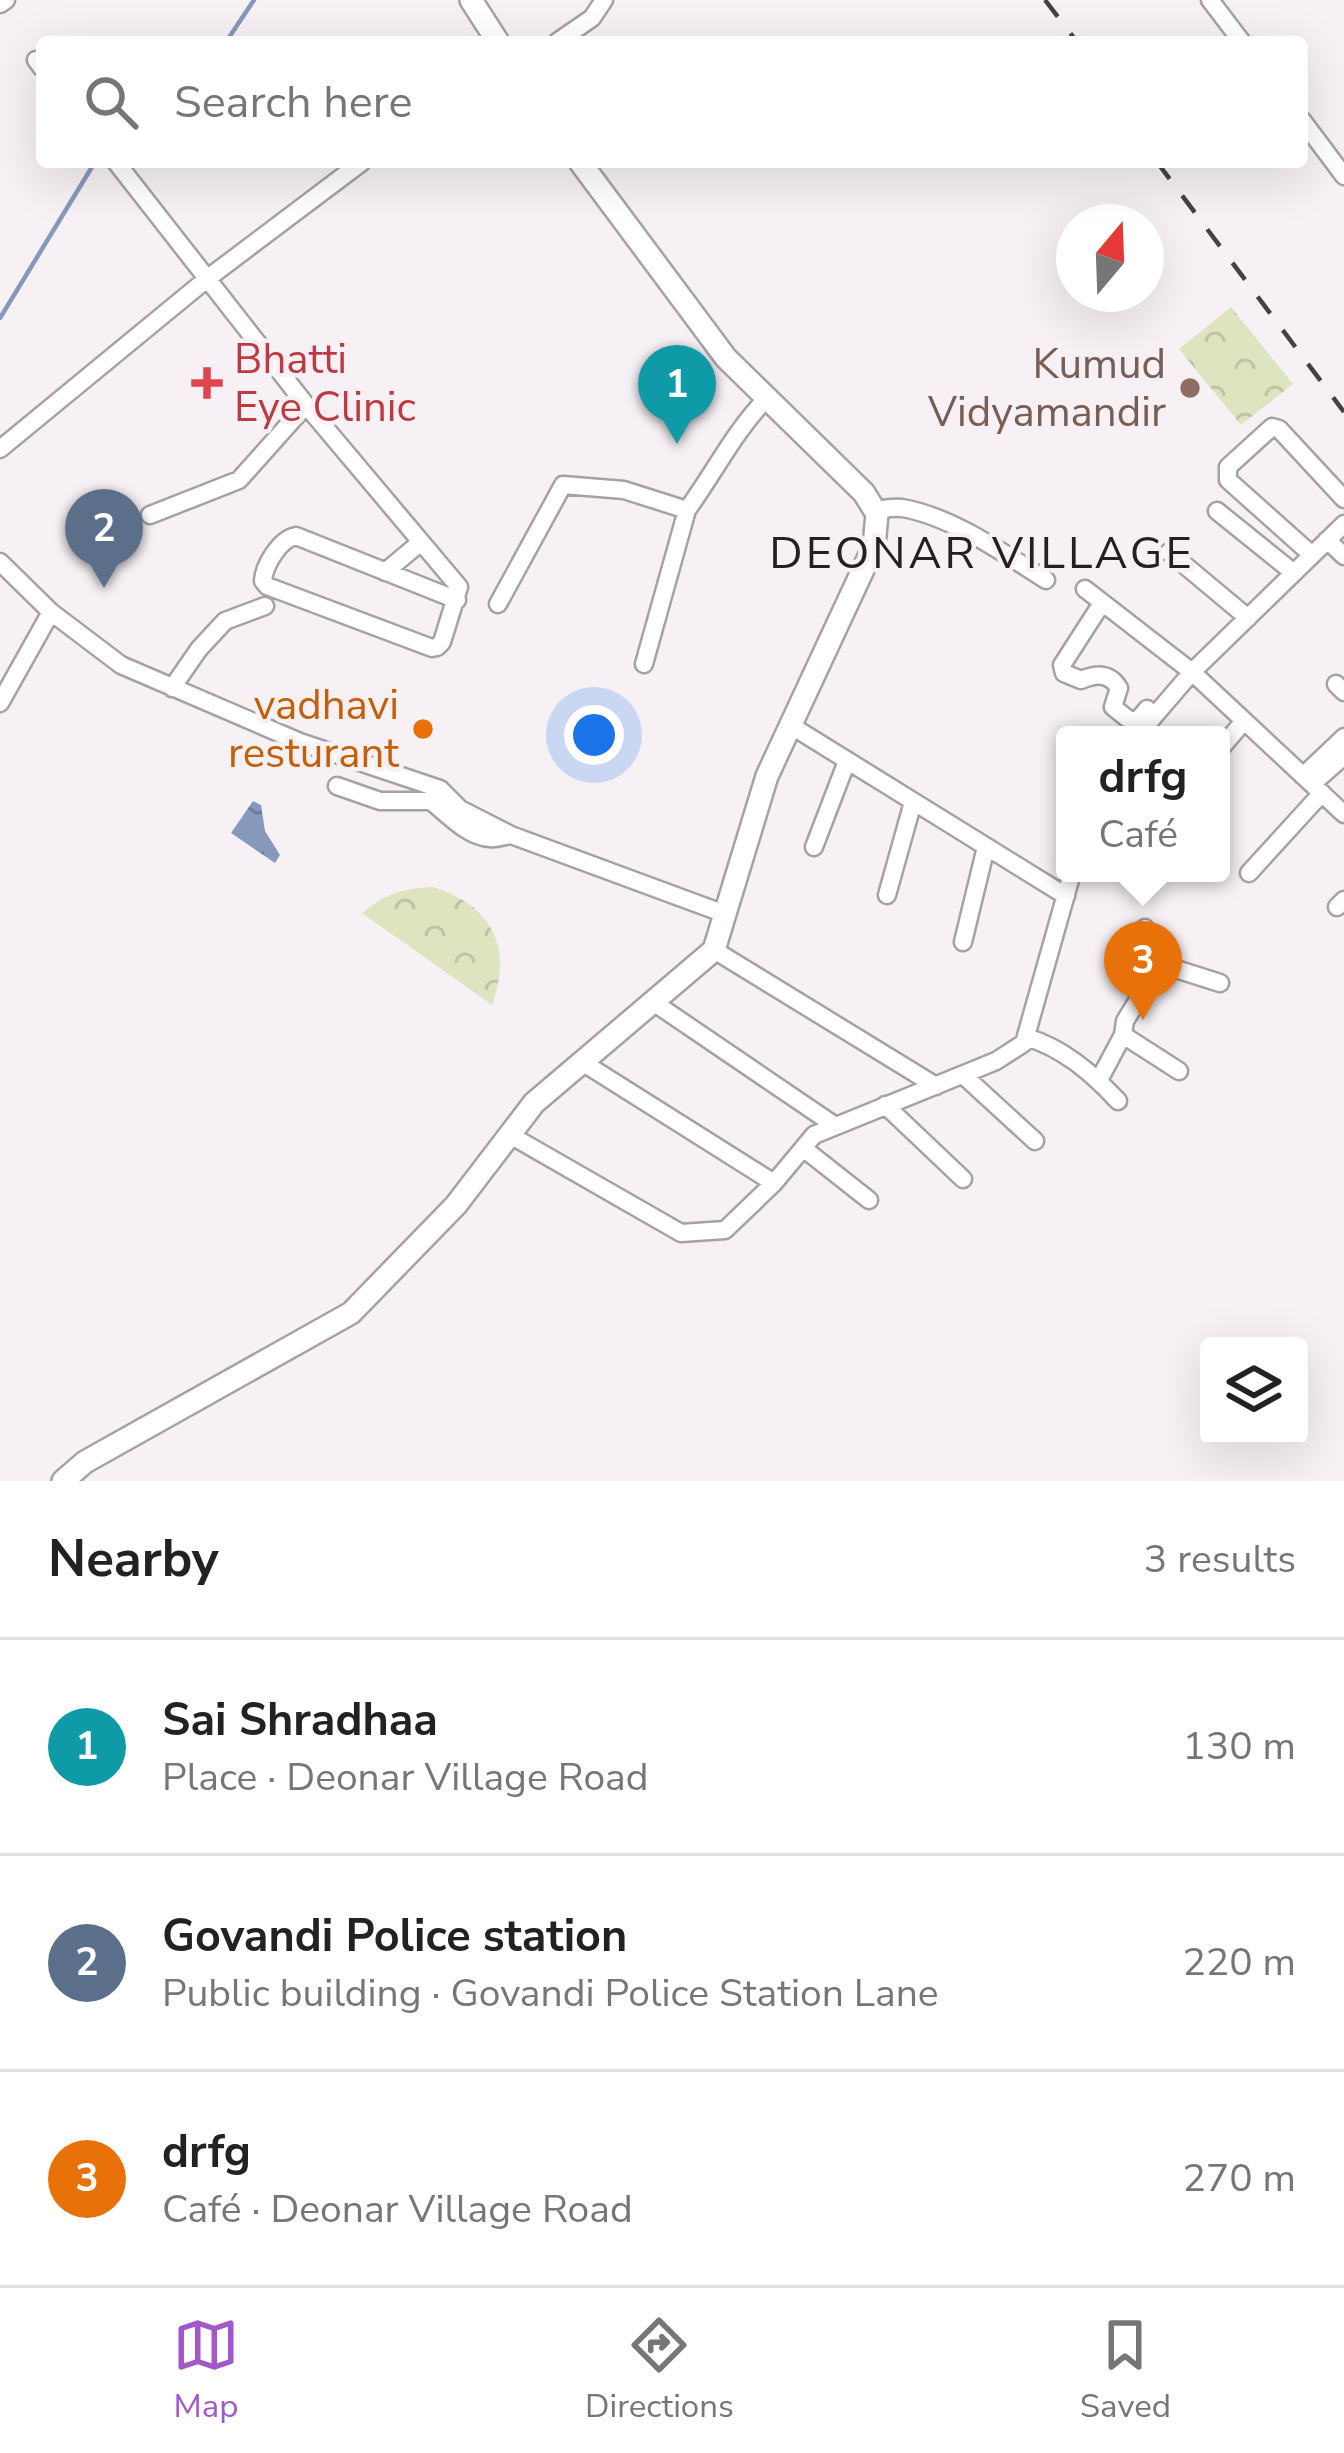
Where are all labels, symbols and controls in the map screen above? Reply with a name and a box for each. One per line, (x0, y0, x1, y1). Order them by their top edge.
search box (36, 36, 1308, 168)
icon: search (78, 69, 144, 135)
text: Search here (174, 72, 413, 133)
north arrow (1056, 204, 1164, 312)
place label: Bhatti Eye Clinic (234, 331, 416, 436)
place label: Kumud Vidyamandir (927, 336, 1166, 441)
pin: 1 (638, 345, 716, 444)
marker: Bhatti Eye Clinic (191, 367, 223, 399)
marker: Kumud Vidyamandir (1177, 375, 1203, 401)
pin: 2 (65, 489, 143, 588)
district label: DEONAR VILLAGE (769, 523, 1195, 584)
place label: vadhavi resturant (228, 677, 399, 782)
your location (564, 705, 624, 765)
marker: vadhavi resturant (410, 716, 436, 742)
popup (1056, 726, 1230, 882)
text: drfg (1099, 747, 1187, 808)
text: Café (1099, 808, 1178, 861)
pin: 3 (1104, 921, 1182, 1020)
map controls (1200, 1337, 1308, 1445)
button: layers (1200, 1337, 1308, 1445)
text: Nearby (48, 1524, 219, 1594)
text: 3 results (1144, 1533, 1296, 1586)
text: Sai Shradhaa (162, 1690, 438, 1751)
text: 1 (75, 1720, 99, 1773)
text: 130 m (1182, 1720, 1296, 1773)
text: Place · Deonar Village Road (162, 1751, 648, 1804)
text: Govandi Police station (162, 1906, 627, 1967)
text: 2 (75, 1936, 99, 1989)
text: 220 m (1182, 1936, 1296, 1989)
text: Public building · Govandi Police Station Lane (162, 1967, 939, 2020)
text: drfg (162, 2122, 251, 2183)
text: 3 (75, 2152, 99, 2205)
text: 270 m (1182, 2152, 1296, 2205)
text: Café · Deonar Village Road (162, 2183, 633, 2236)
tab: Map (173, 2312, 239, 2429)
tab: Directions (585, 2312, 734, 2429)
tab: Saved (1080, 2312, 1171, 2429)

